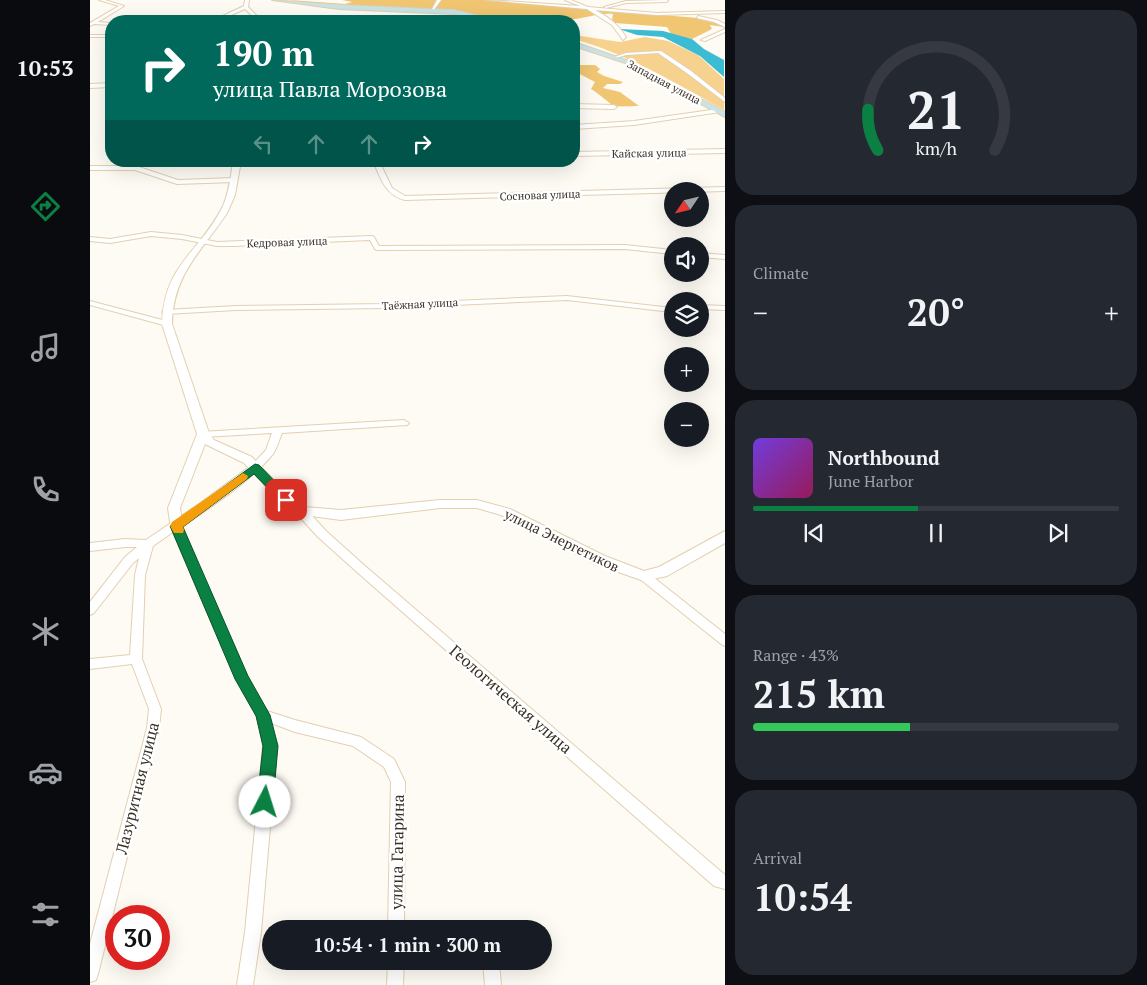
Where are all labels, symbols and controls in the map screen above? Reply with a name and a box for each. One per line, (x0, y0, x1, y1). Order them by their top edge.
text: 190 m (213, 30, 314, 76)
icon: right (130, 35, 195, 100)
text: 10:53 (16, 53, 74, 82)
street label: Западная улица (625, 57, 704, 107)
text: улица Павла Морозова (213, 74, 447, 103)
text: 21 (907, 75, 965, 144)
icon: left (249, 130, 277, 158)
icon: ahead (302, 130, 330, 158)
icon: ahead (355, 130, 383, 158)
icon: right (408, 130, 436, 158)
text: km/h (915, 136, 957, 160)
street label: Кайская улица (611, 145, 687, 161)
north arrow (664, 182, 709, 228)
map controls (664, 182, 709, 447)
street label: Сосновая улица (499, 187, 581, 203)
icon: directions (28, 189, 63, 224)
street label: Кедровая улица (246, 234, 328, 250)
button: sound (664, 237, 709, 282)
text: Climate (753, 262, 809, 284)
text: 20° (907, 287, 965, 337)
button: layers (664, 292, 709, 337)
text: − (753, 294, 768, 331)
text: + (1104, 294, 1119, 331)
street label: Таёжная улица (381, 295, 459, 313)
icon: music (28, 330, 63, 365)
button: + (664, 347, 709, 392)
button: − (664, 402, 709, 447)
text: Northbound (828, 445, 940, 470)
text: June Harbor (828, 470, 914, 492)
icon: phone (28, 472, 63, 507)
pin (265, 479, 307, 521)
icon: arrive (272, 486, 300, 514)
street label: улица Энергетиков (501, 504, 623, 576)
icon: previous (800, 519, 828, 547)
icon: pause (922, 519, 950, 547)
icon: next (1044, 519, 1072, 547)
icon: climate (28, 614, 63, 649)
street label: Геологическая улица (445, 640, 577, 758)
text: Range · 43% (753, 644, 839, 666)
text: 215 km (753, 669, 885, 719)
street label: Лазуритная улица (110, 720, 164, 857)
icon: car (28, 755, 63, 790)
position arrow (238, 775, 290, 827)
street label: улица Гагарина (385, 794, 409, 911)
text: Arrival (753, 847, 802, 869)
text: 10:54 (753, 872, 852, 922)
icon: filters (28, 897, 63, 932)
speed limit sign: 30 (105, 905, 170, 970)
text: 10:54 · 1 min · 300 m (313, 932, 501, 957)

